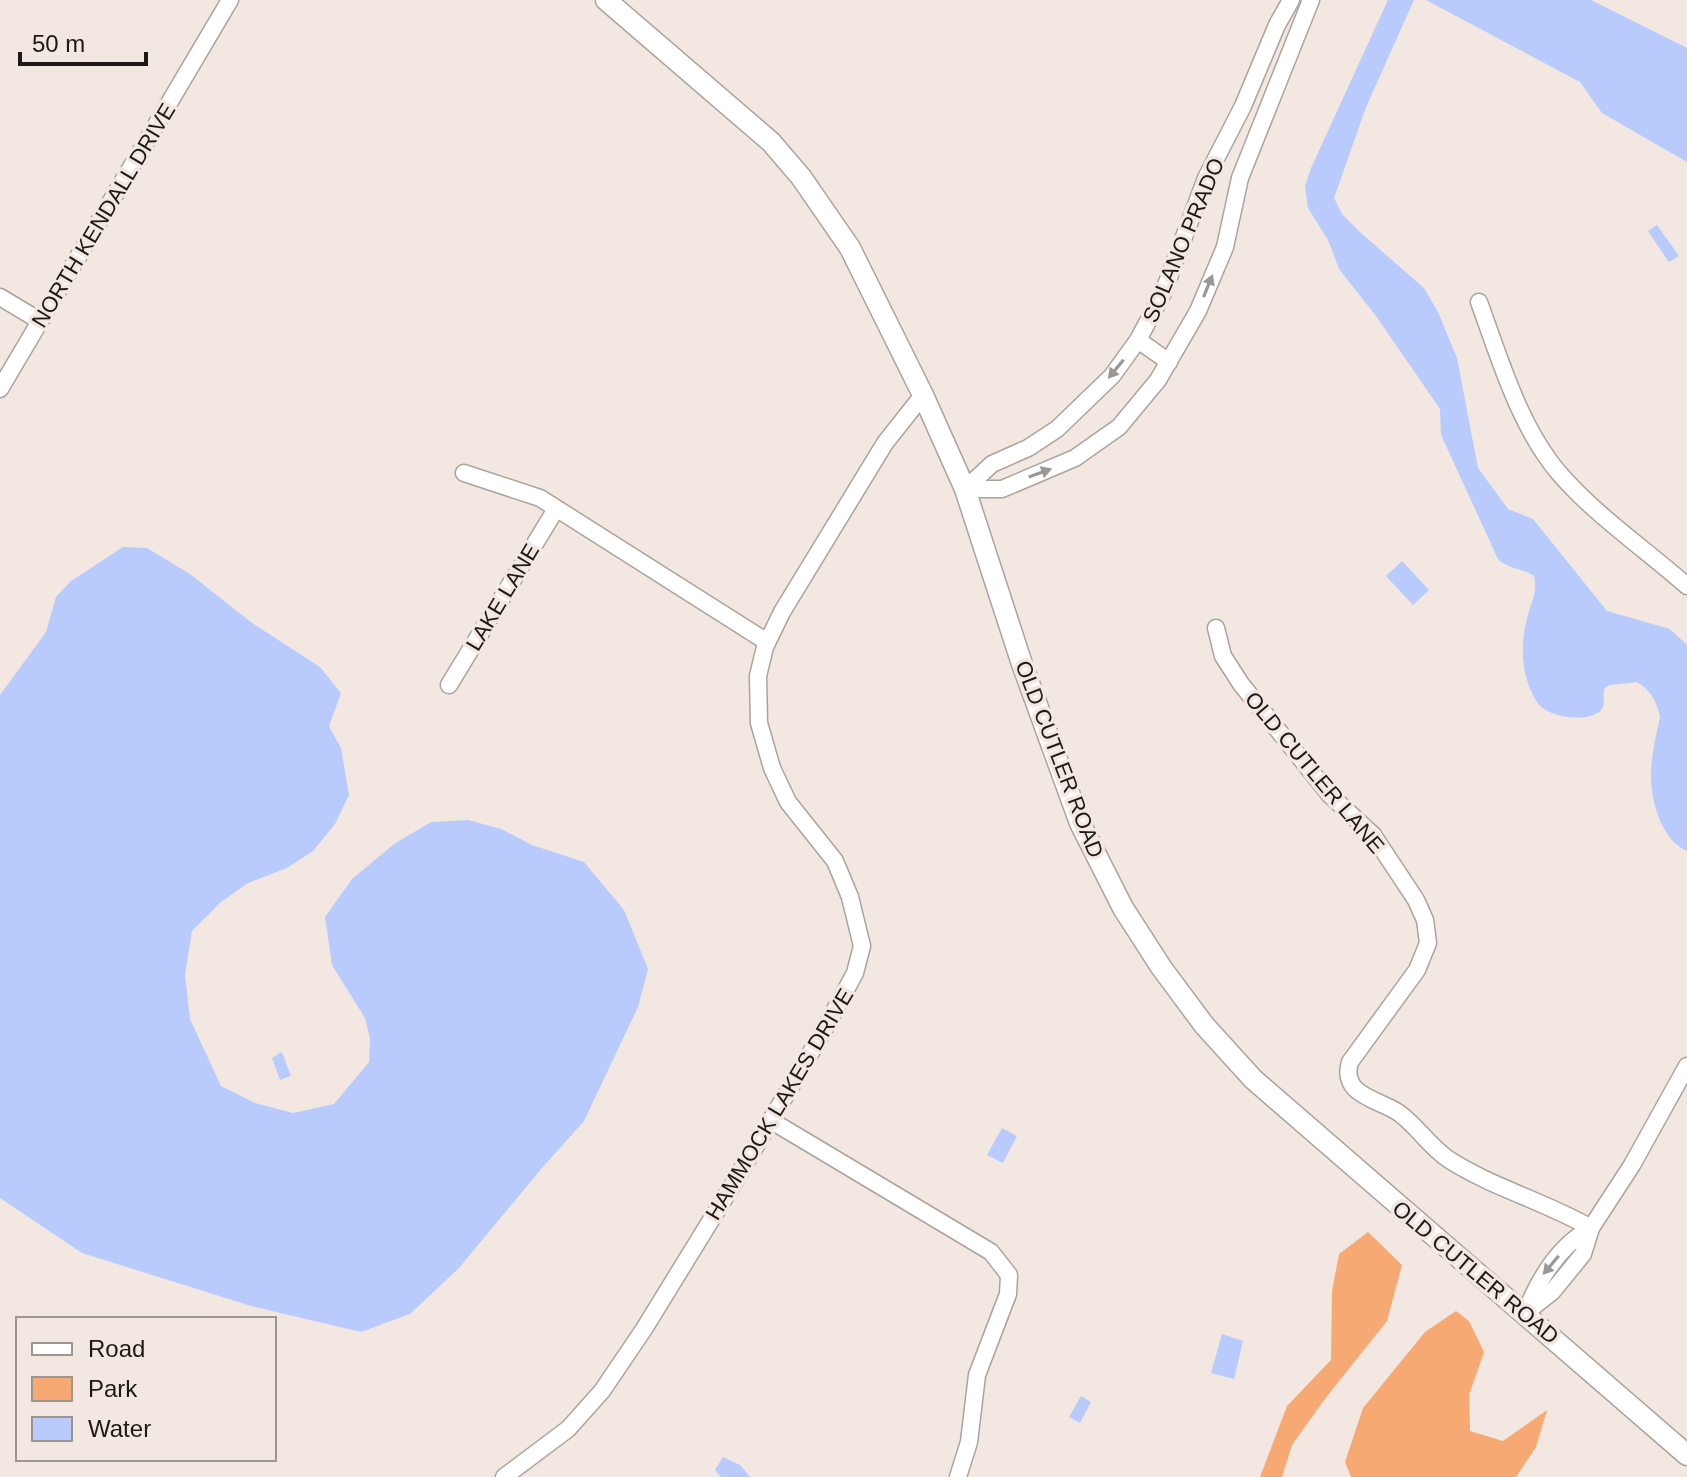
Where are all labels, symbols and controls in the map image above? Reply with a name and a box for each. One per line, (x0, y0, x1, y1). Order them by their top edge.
scale bar (20, 16, 146, 66)
text: 50 m (32, 30, 85, 57)
street label: NORTH KENDALL DRIVE (27, 99, 180, 332)
street label: SOLANO PRADO (1138, 154, 1229, 326)
one-way arrow (1202, 274, 1215, 298)
one-way arrow (1109, 359, 1125, 379)
one-way arrow (1028, 466, 1052, 479)
street label: LAKE LANE (461, 539, 544, 655)
street label: OLD CUTLER ROAD (1010, 657, 1109, 861)
street label: OLD CUTLER LANE (1240, 687, 1389, 858)
street label: HAMMOCK LAKES DRIVE (700, 984, 858, 1224)
street label: OLD CUTLER ROAD (1388, 1196, 1564, 1349)
one-way arrow (1543, 1255, 1560, 1275)
legend (16, 1317, 276, 1461)
text: Road (88, 1335, 145, 1362)
text: Park (88, 1375, 138, 1402)
text: Water (88, 1415, 151, 1442)

